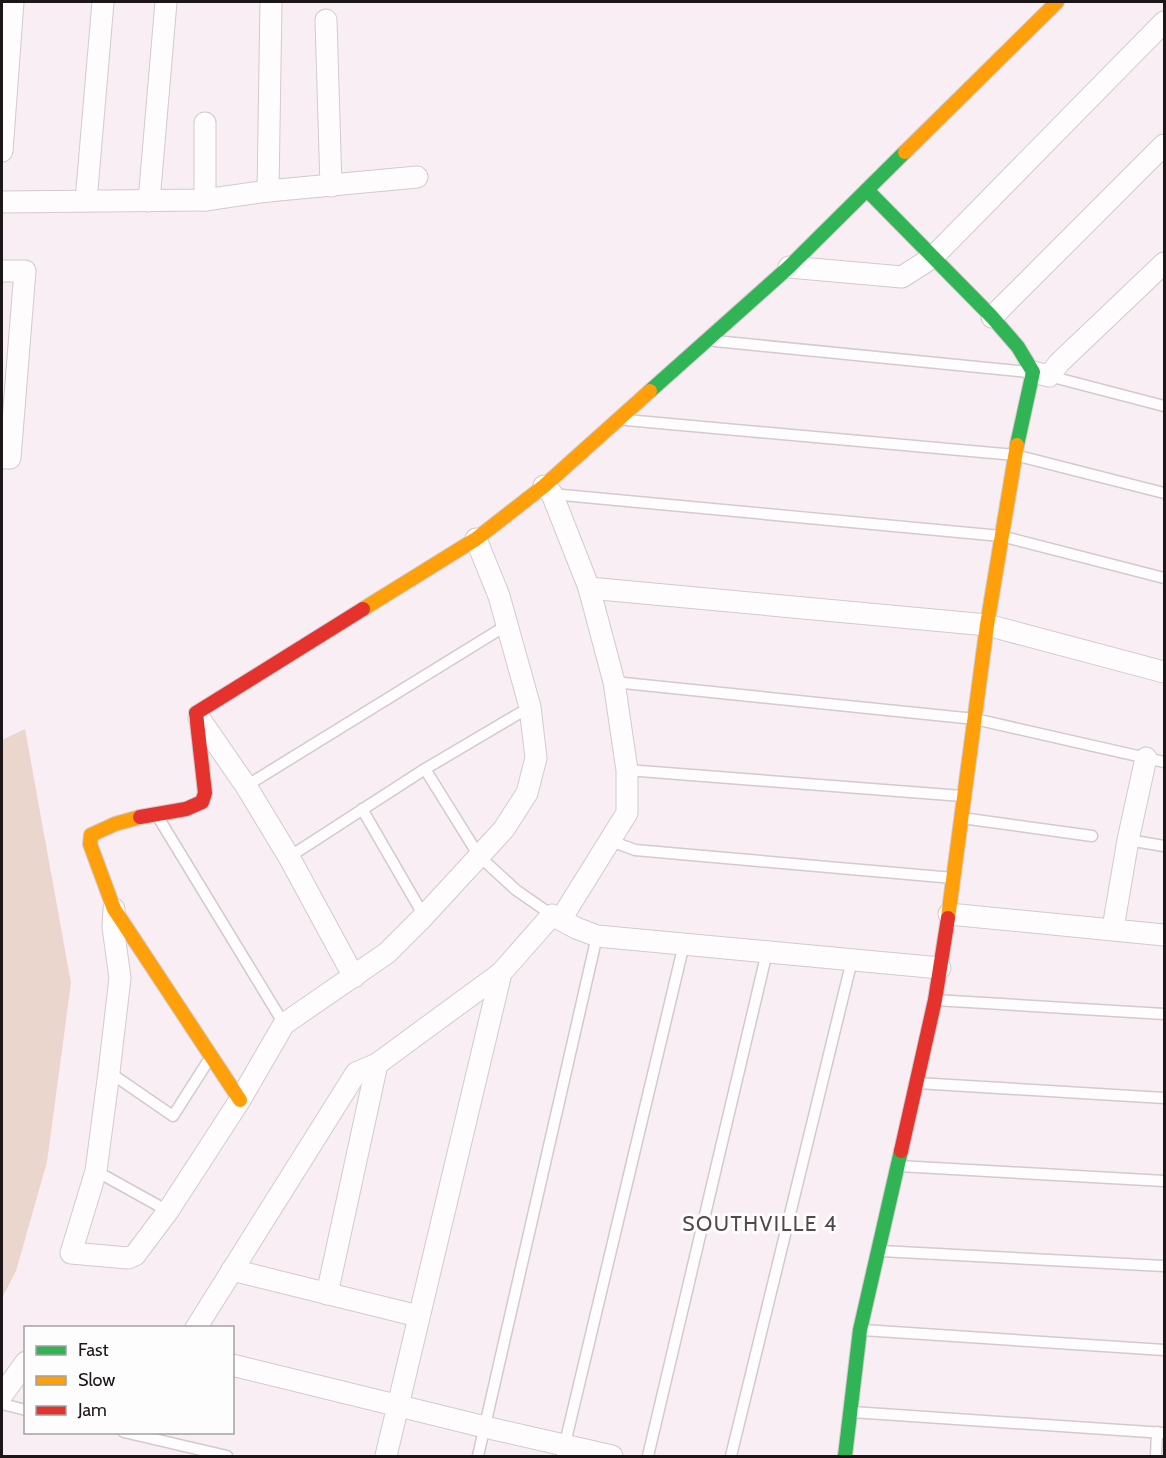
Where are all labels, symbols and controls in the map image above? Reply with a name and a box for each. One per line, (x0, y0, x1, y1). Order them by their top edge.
district label: SOUTHVILLE 4 (682, 1211, 838, 1236)
legend (24, 1326, 234, 1434)
text: Fast (78, 1339, 109, 1361)
text: Slow (78, 1369, 115, 1391)
text: Jam (77, 1399, 107, 1421)

